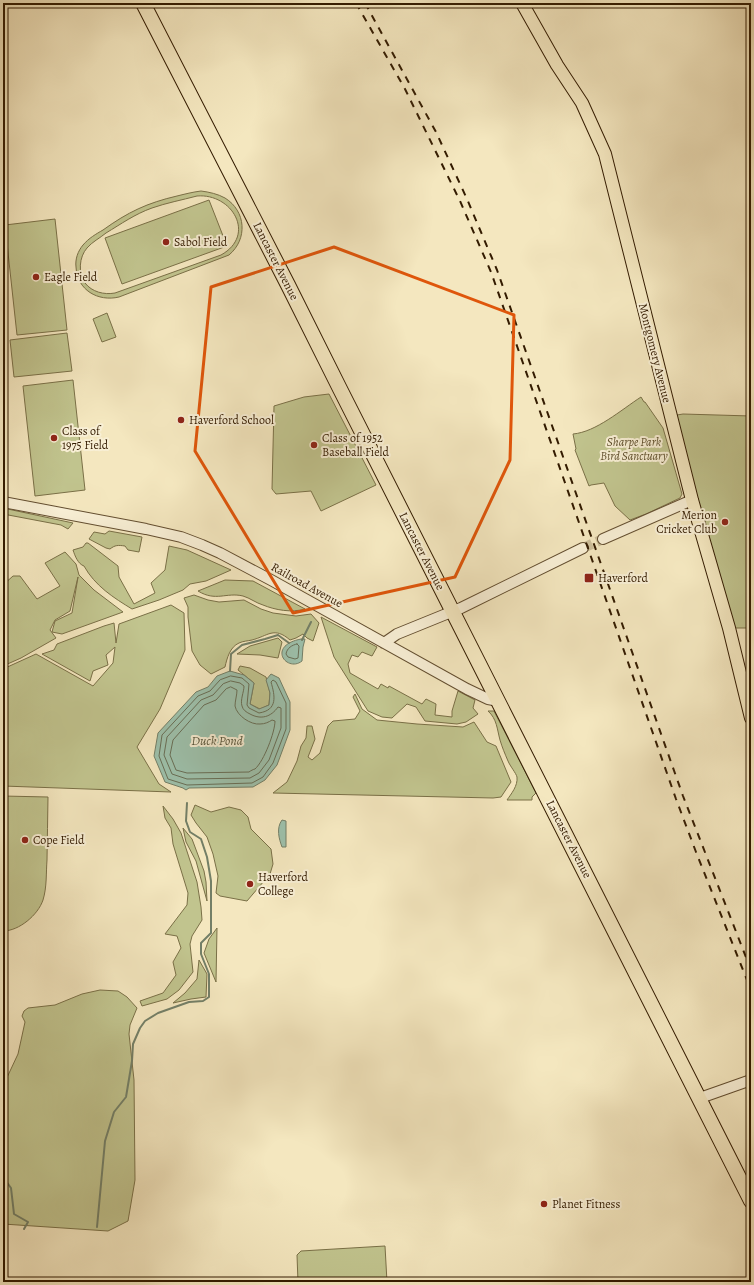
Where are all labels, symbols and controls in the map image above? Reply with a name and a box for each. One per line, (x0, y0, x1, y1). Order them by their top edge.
street label: Lancaster Avenue (249, 219, 303, 303)
place label: Sabol Field (174, 234, 228, 250)
marker: Sabol Field (161, 237, 171, 247)
place label: Eagle Field (44, 269, 98, 285)
marker: Eagle Field (31, 272, 41, 282)
street label: Montgomery Avenue (635, 302, 675, 404)
place label: Haverford School (189, 412, 274, 428)
marker: Haverford School (176, 415, 186, 425)
place label: Class of 1975 Field (62, 423, 109, 453)
place label: Class of 1952 Baseball Field (322, 430, 389, 460)
marker: Class of 1975 Field (49, 433, 59, 443)
park label: Sharpe Park Bird Sanctuary (600, 434, 668, 464)
marker: Class of 1952 Baseball Field (309, 440, 319, 450)
place label: Merion Cricket Club (656, 507, 717, 537)
street label: Lancaster Avenue (395, 509, 449, 593)
marker: Merion Cricket Club (720, 517, 730, 527)
street label: Railroad Avenue (268, 559, 346, 611)
place label: Haverford (598, 570, 648, 586)
marker: Haverford (583, 572, 595, 584)
water label: Duck Pond (191, 732, 243, 749)
street label: Lancaster Avenue (542, 797, 596, 881)
place label: Cope Field (33, 832, 85, 848)
marker: Cope Field (20, 835, 30, 845)
place label: Haverford College (258, 869, 308, 899)
marker: Haverford College (245, 879, 255, 889)
place label: Planet Fitness (552, 1196, 620, 1212)
marker: Planet Fitness (539, 1199, 549, 1209)

